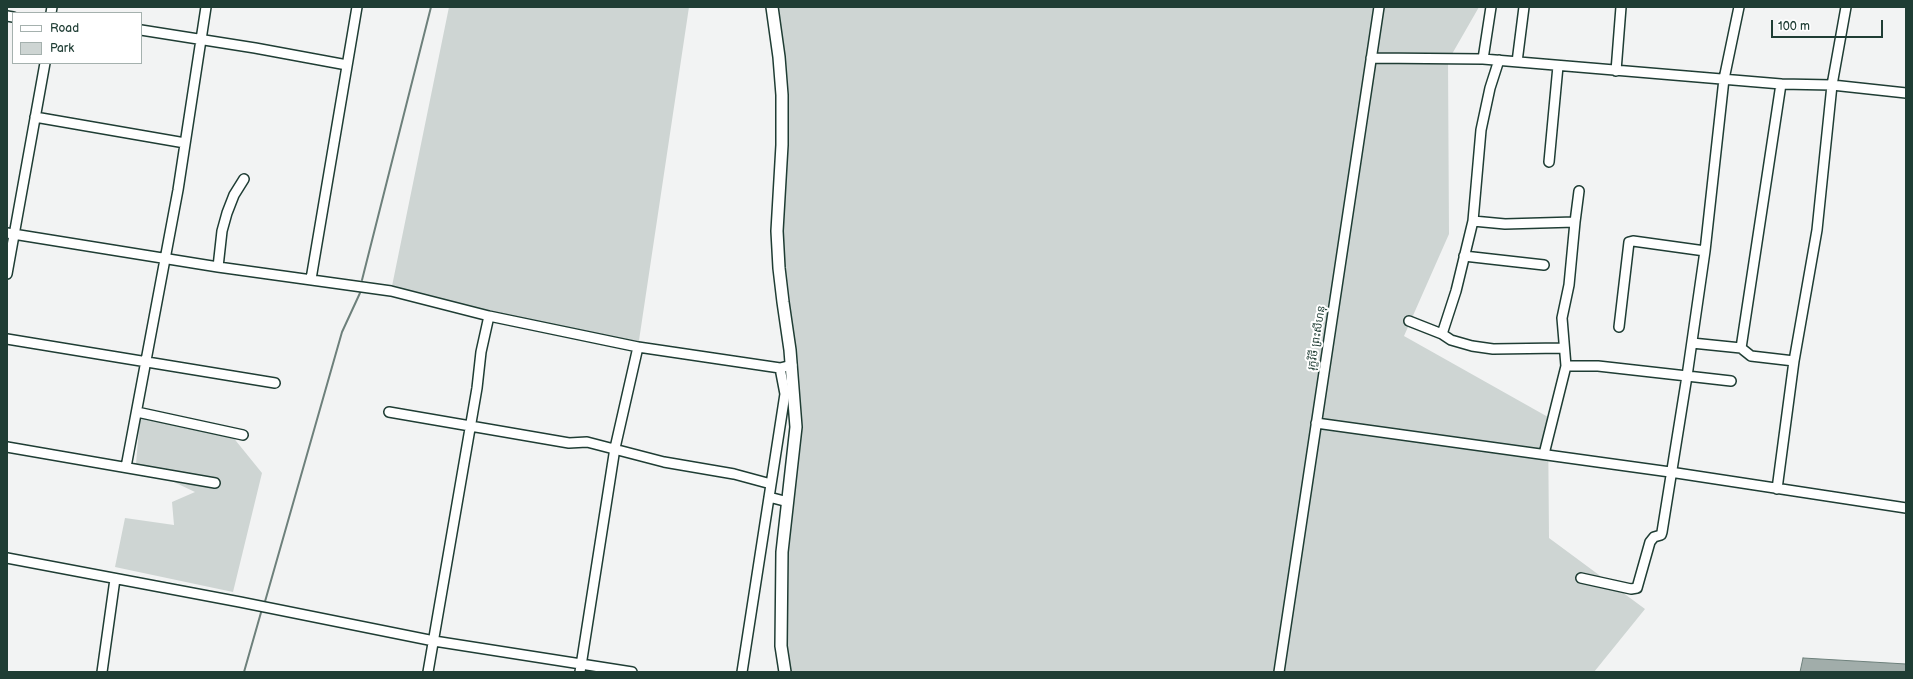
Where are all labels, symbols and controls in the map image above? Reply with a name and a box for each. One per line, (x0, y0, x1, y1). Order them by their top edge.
legend (12, 12, 142, 64)
scale bar (1773, 12, 1885, 38)
text: 100 m (1778, 19, 1810, 34)
text: Road (50, 21, 79, 36)
text: Park (50, 41, 74, 56)
street label: រុក្ខវិថី ព្រះសីហនុ (1305, 305, 1329, 371)

